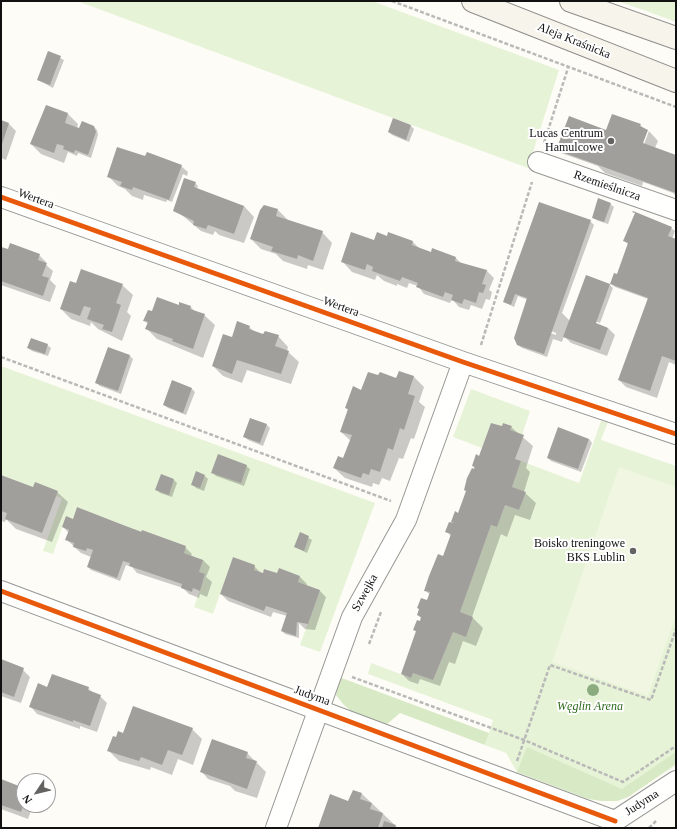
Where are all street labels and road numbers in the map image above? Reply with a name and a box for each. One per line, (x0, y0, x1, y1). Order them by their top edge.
street label: Aleja Kraśnicka (535, 20, 613, 62)
street label: Rzemieślnicza (572, 168, 642, 204)
street label: Wertera (16, 186, 56, 212)
street label: Wertera (321, 294, 361, 320)
street label: Szwejka (349, 572, 381, 614)
street label: Judyma (292, 683, 332, 709)
street label: Judyma (622, 787, 662, 819)

